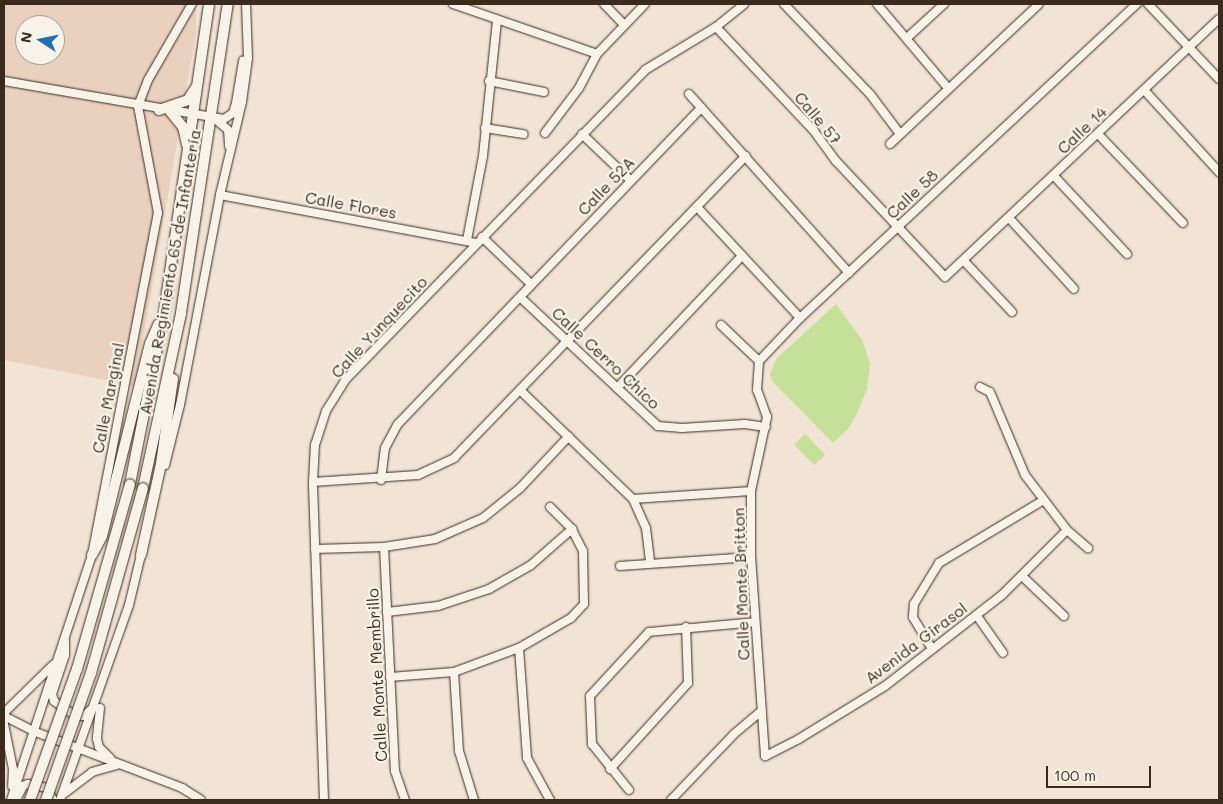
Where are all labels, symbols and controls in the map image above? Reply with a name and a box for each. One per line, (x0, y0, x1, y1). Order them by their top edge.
north arrow (15, 15, 65, 65)
text: N (15, 30, 36, 44)
street label: Calle 57 (791, 88, 845, 148)
street label: Calle 14 (1053, 102, 1111, 158)
street label: Avenida Regimiento 65 de Infantería (135, 128, 205, 416)
street label: Calle 52A (573, 153, 639, 219)
street label: Calle 58 (882, 165, 942, 223)
street label: Calle Flores (304, 188, 398, 222)
street label: Calle Yunquecito (327, 272, 431, 382)
street label: Calle Cerro Chico (548, 303, 664, 413)
street label: Calle Marginal (88, 341, 128, 455)
street label: Calle Monte Britton (729, 507, 753, 661)
street label: Calle Monte Membrillo (363, 588, 391, 762)
street label: Avenida Girasol (861, 598, 971, 688)
scale bar (1048, 756, 1153, 788)
text: 100 m (1054, 765, 1096, 785)

